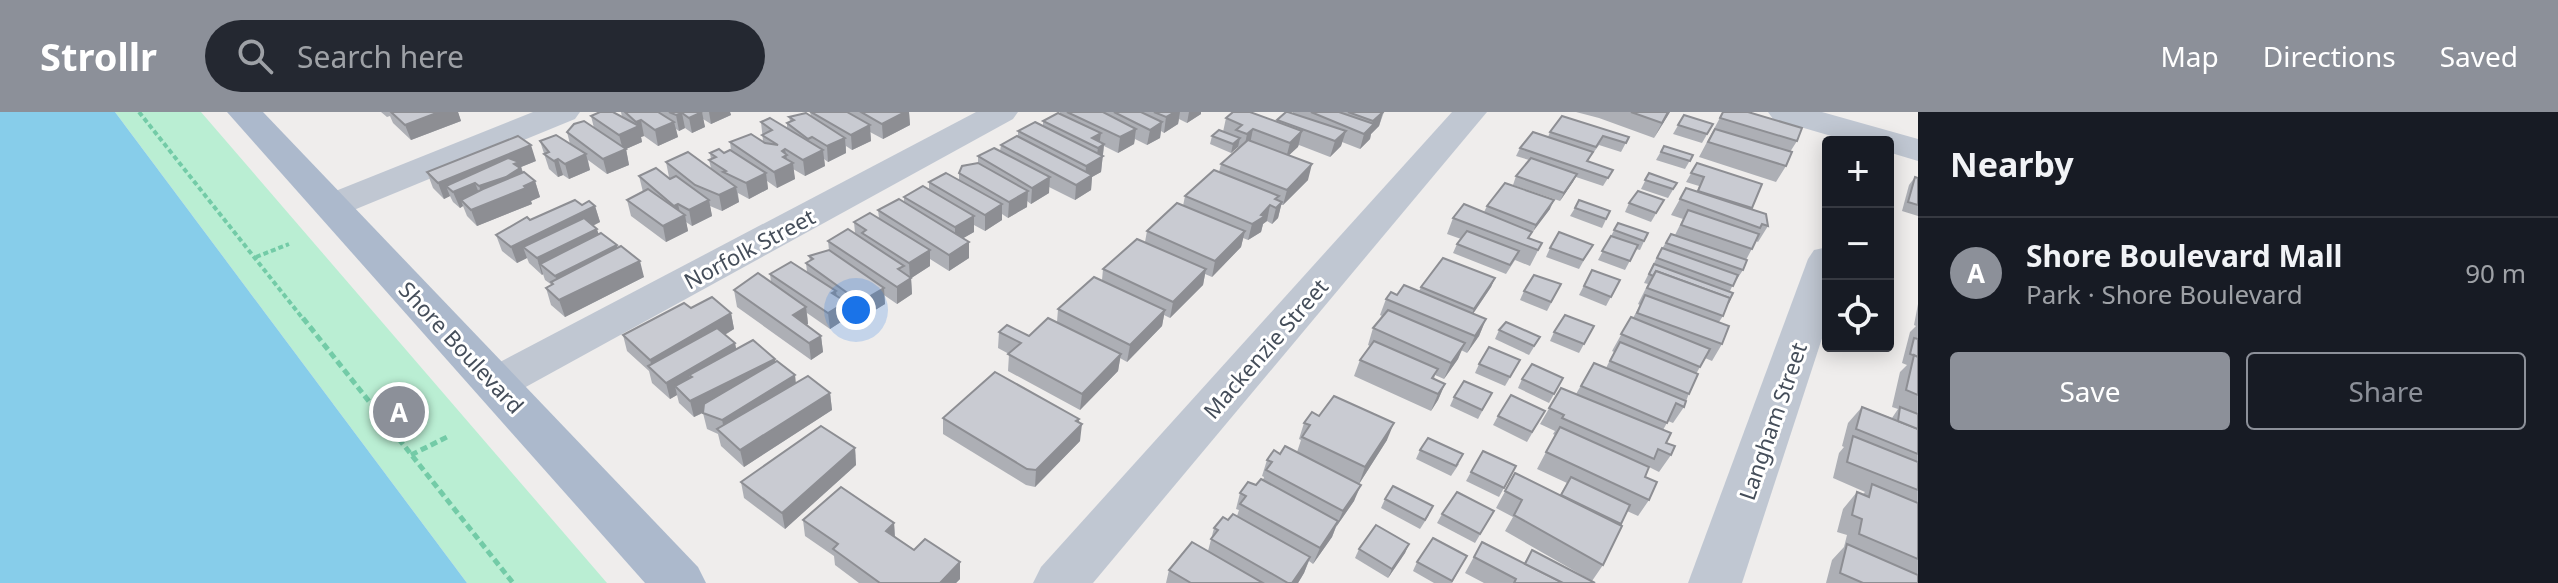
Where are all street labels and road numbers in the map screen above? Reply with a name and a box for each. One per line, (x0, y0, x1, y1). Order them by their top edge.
street label: Norfolk Street (678, 201, 820, 295)
street label: Mackenzie Street (1196, 272, 1334, 424)
street label: Shore Boulevard (393, 274, 531, 420)
street label: Langham Street (1731, 338, 1813, 504)

